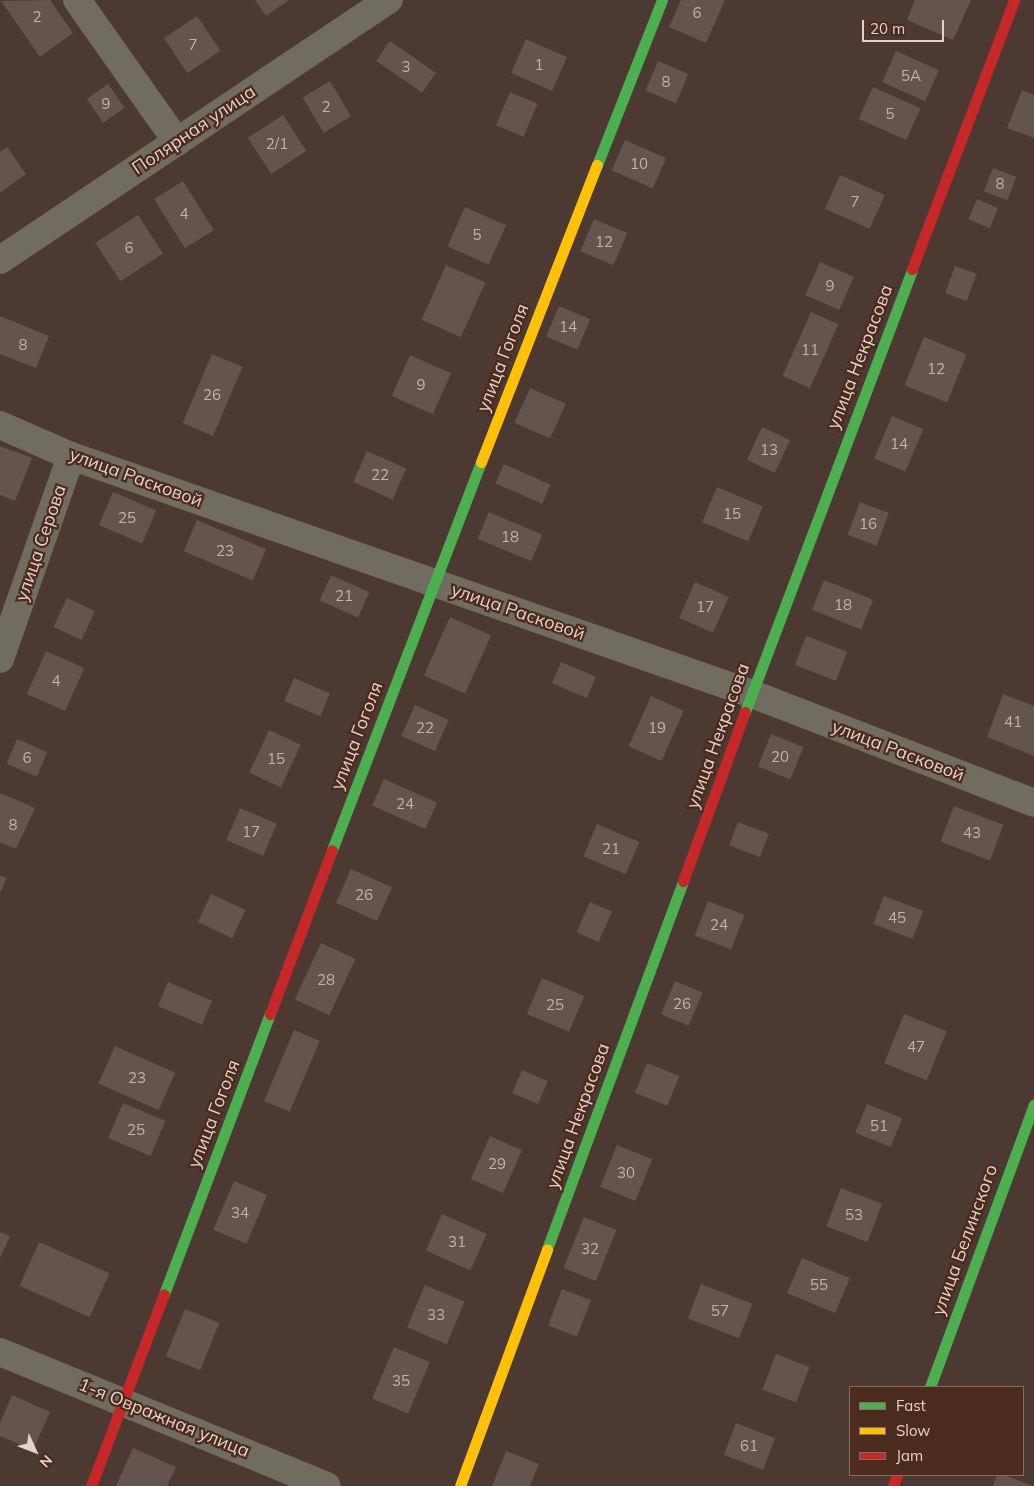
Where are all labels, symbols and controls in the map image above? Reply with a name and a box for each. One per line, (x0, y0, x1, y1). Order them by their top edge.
house number: 6 (693, 4, 701, 22)
house number: 2 (33, 8, 41, 26)
scale bar (864, 10, 946, 42)
text: 20 m (870, 19, 905, 38)
house number: 7 (189, 36, 197, 54)
house number: 1 (535, 56, 543, 74)
house number: 3 (402, 58, 410, 76)
house number: 5А (901, 67, 921, 85)
house number: 8 (662, 73, 670, 91)
street label: Полярная улица (128, 81, 260, 179)
house number: 9 (102, 95, 110, 113)
house number: 2 (322, 98, 330, 116)
house number: 5 (886, 105, 894, 123)
house number: 2/1 (266, 135, 288, 153)
house number: 10 (630, 155, 648, 173)
house number: 8 (996, 175, 1004, 193)
house number: 7 (851, 193, 859, 211)
house number: 4 (180, 205, 188, 223)
house number: 5 (473, 226, 481, 244)
house number: 12 (595, 233, 613, 251)
house number: 6 (125, 239, 133, 257)
house number: 9 (826, 277, 834, 295)
street label: улица Некрасова (822, 282, 898, 432)
street label: улица Гоголя (472, 301, 534, 415)
house number: 14 (559, 318, 577, 336)
house number: 8 (19, 336, 27, 354)
house number: 11 (801, 341, 819, 359)
house number: 12 (927, 360, 945, 378)
house number: 9 (417, 376, 425, 394)
house number: 26 (203, 386, 221, 404)
house number: 14 (890, 435, 908, 453)
house number: 13 (760, 441, 778, 459)
street label: улица Расковой (66, 444, 206, 512)
house number: 22 (371, 466, 389, 484)
street label: улица Серова (11, 482, 71, 604)
house number: 15 (723, 505, 741, 523)
house number: 25 (118, 509, 136, 527)
house number: 16 (859, 515, 877, 533)
house number: 18 (501, 528, 519, 546)
house number: 23 (216, 542, 234, 560)
street label: улица Расковой (448, 579, 588, 645)
house number: 21 (335, 587, 353, 605)
house number: 18 (834, 596, 852, 614)
house number: 17 (696, 598, 714, 616)
street label: улица Некрасова (682, 660, 754, 812)
house number: 4 (52, 672, 60, 690)
street label: улица Гоголя (326, 679, 388, 793)
house number: 41 (1004, 713, 1022, 731)
street label: улица Расковой (829, 716, 967, 786)
house number: 22 (416, 719, 434, 737)
house number: 19 (648, 719, 666, 737)
house number: 20 (771, 748, 789, 766)
house number: 6 (23, 749, 31, 767)
house number: 15 (267, 750, 285, 768)
house number: 24 (396, 795, 414, 813)
house number: 8 (9, 816, 17, 834)
house number: 17 (242, 823, 260, 841)
house number: 43 (963, 824, 981, 842)
house number: 21 (602, 840, 620, 858)
house number: 26 (355, 886, 373, 904)
house number: 45 (888, 909, 906, 927)
house number: 24 (710, 916, 728, 934)
house number: 28 (317, 971, 335, 989)
house number: 26 (673, 995, 691, 1013)
house number: 25 (546, 996, 564, 1014)
house number: 47 (907, 1038, 925, 1056)
street label: улица Некрасова (542, 1040, 614, 1192)
street label: улица Гоголя (183, 1057, 245, 1171)
house number: 23 (128, 1069, 146, 1087)
house number: 51 (870, 1117, 888, 1135)
house number: 25 (127, 1121, 145, 1139)
house number: 29 (488, 1155, 506, 1173)
street label: улица Белинского (928, 1162, 1002, 1318)
house number: 30 (617, 1164, 635, 1182)
house number: 34 (231, 1204, 249, 1222)
house number: 53 (845, 1206, 863, 1224)
house number: 31 (448, 1233, 466, 1251)
house number: 32 (581, 1240, 599, 1258)
house number: 55 (810, 1276, 828, 1294)
house number: 57 (711, 1302, 729, 1320)
house number: 33 (427, 1306, 445, 1324)
house number: 35 (392, 1372, 410, 1390)
street label: 1-я Овражная улица (75, 1374, 253, 1462)
legend (849, 1386, 1024, 1476)
text: Fast (896, 1396, 926, 1415)
text: Slow (896, 1421, 930, 1440)
north arrow (10, 1426, 60, 1476)
house number: 61 (740, 1437, 758, 1455)
text: Jam (896, 1446, 923, 1465)
text: N (36, 1451, 56, 1471)

